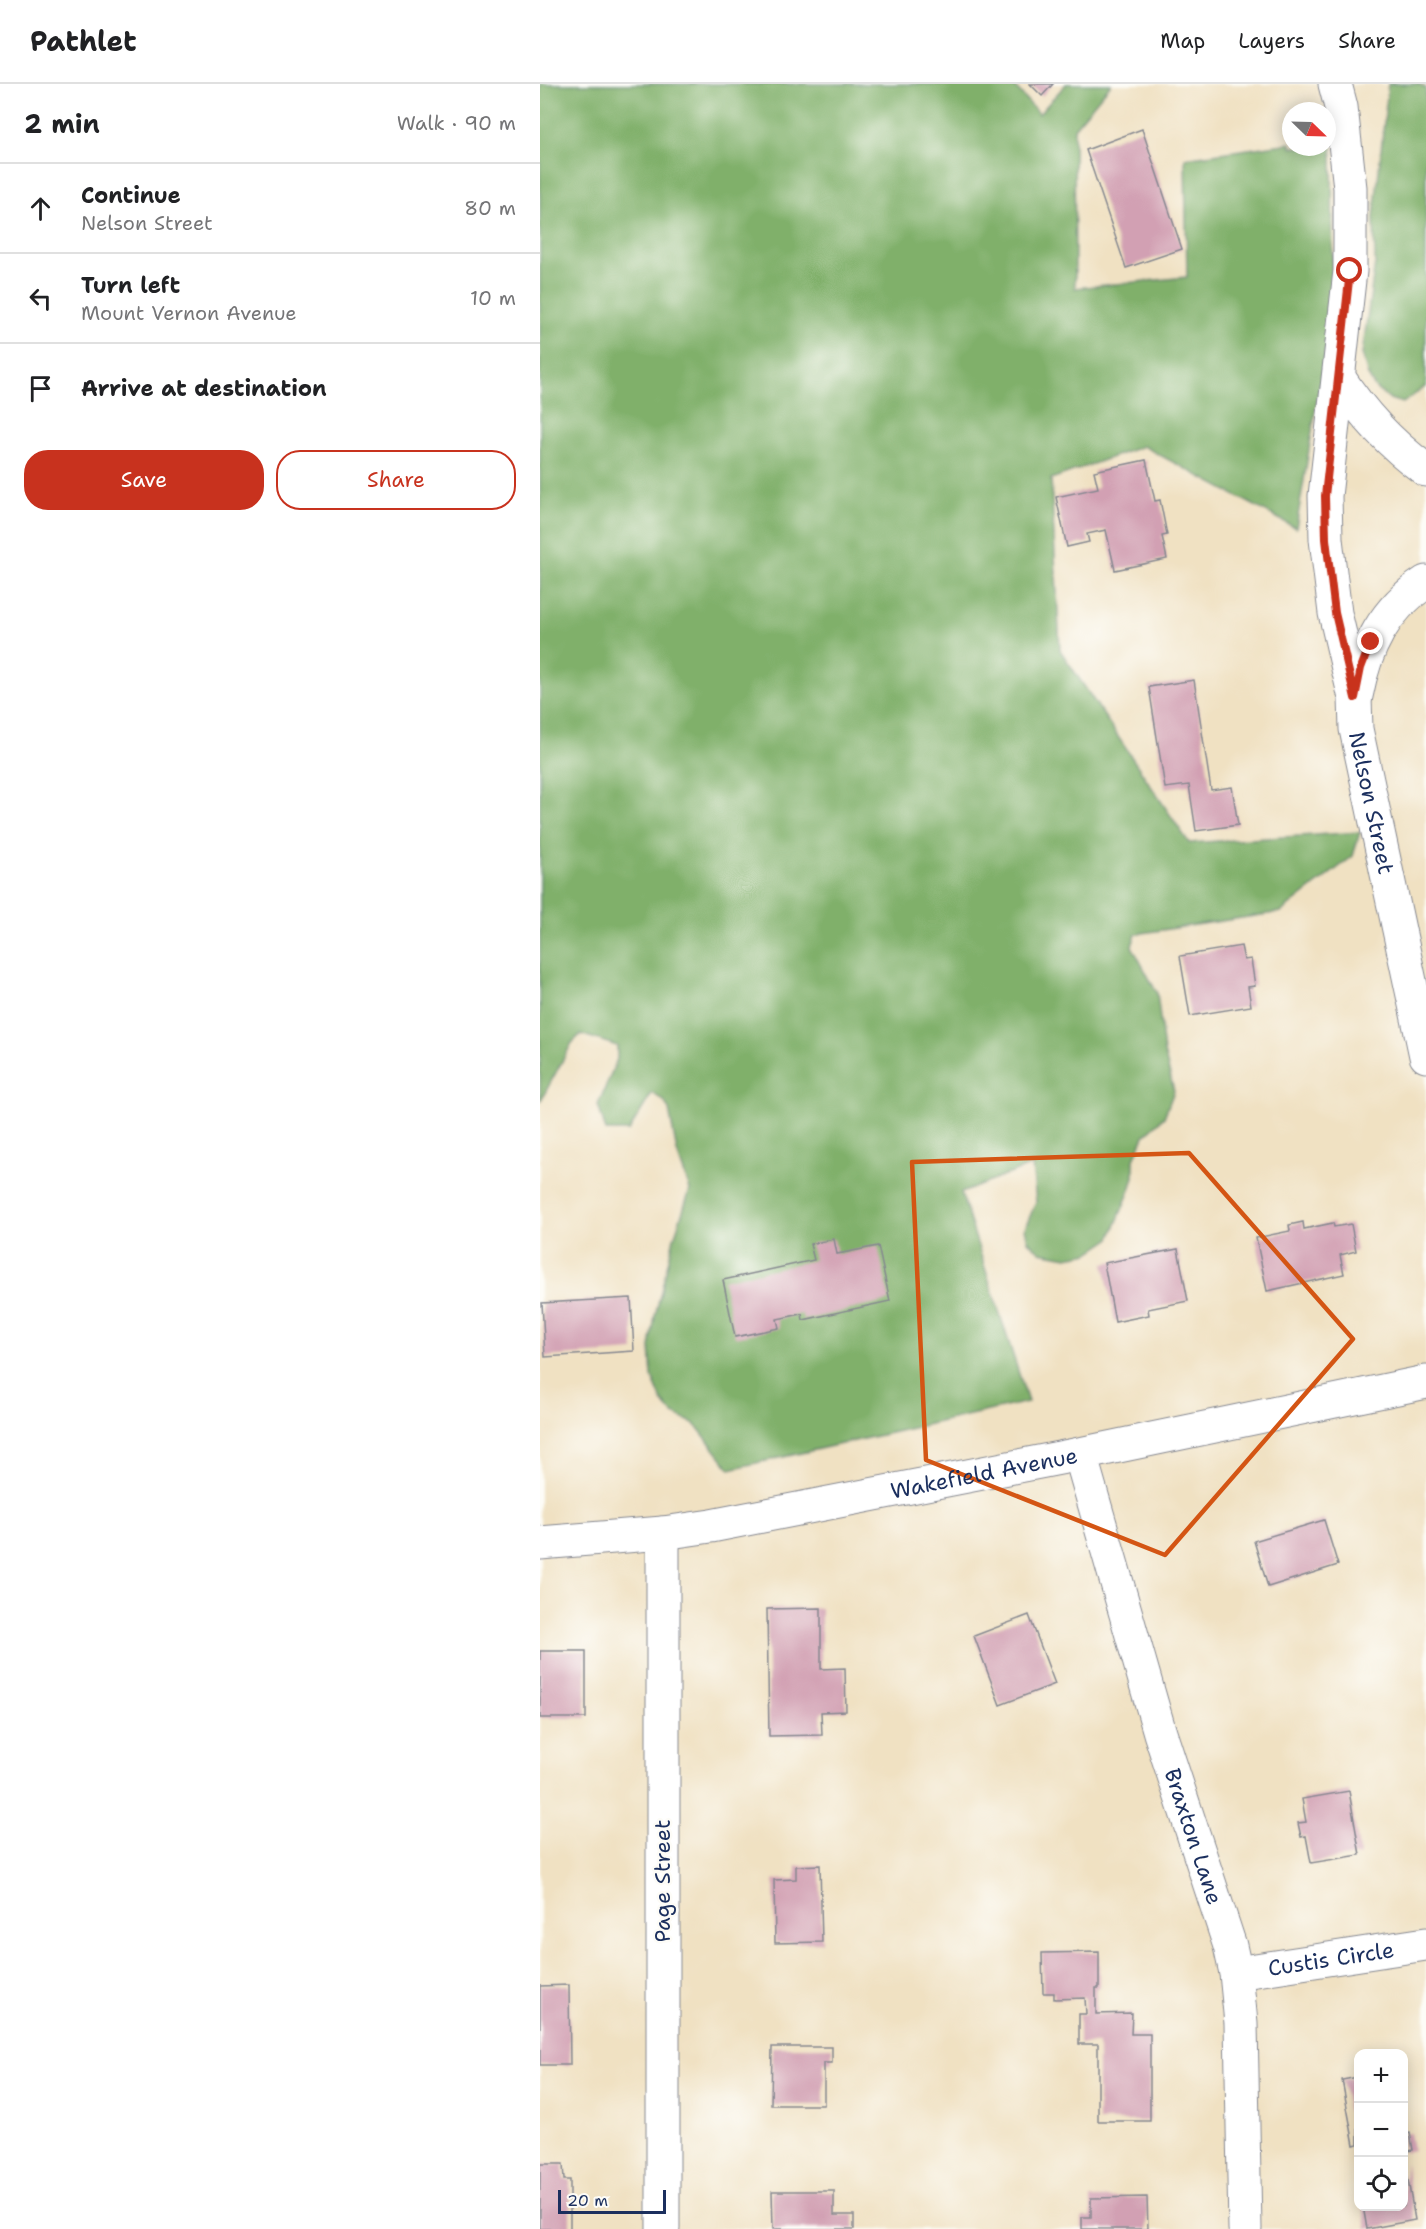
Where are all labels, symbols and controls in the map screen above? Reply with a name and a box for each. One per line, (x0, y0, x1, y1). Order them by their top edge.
text: Pathlet (30, 22, 137, 60)
text: Map (1160, 27, 1205, 55)
text: Layers (1238, 27, 1305, 55)
text: Share (1338, 27, 1396, 55)
north arrow (1282, 102, 1336, 156)
text: 2 min (24, 106, 100, 141)
text: Walk · 90 m (397, 110, 516, 136)
text: Continue (81, 181, 181, 210)
icon: ahead (24, 192, 57, 225)
text: 80 m (464, 195, 516, 221)
text: Nelson Street (81, 210, 213, 236)
route start (1336, 257, 1362, 283)
text: Turn left (81, 271, 180, 300)
icon: left (24, 282, 57, 315)
text: 10 m (470, 285, 516, 311)
text: Mount Vernon Avenue (81, 300, 297, 326)
icon: arrive (24, 372, 57, 405)
text: Arrive at destination (81, 374, 327, 403)
button: Save (24, 450, 264, 510)
button: Share (276, 450, 516, 510)
route end (1357, 628, 1383, 654)
street label: Nelson Street (1342, 729, 1401, 877)
street label: Wakefield Avenue (888, 1440, 1080, 1505)
street label: Braxton Lane (1158, 1764, 1230, 1908)
street label: Page Street (648, 1819, 677, 1943)
street label: Custis Circle (1266, 1935, 1396, 1982)
map controls (1354, 2049, 1408, 2211)
button: + (1354, 2049, 1408, 2103)
button: − (1354, 2103, 1408, 2157)
button: locate (1354, 2157, 1408, 2211)
scale bar (558, 2187, 666, 2214)
text: 20 m (567, 2190, 608, 2211)

